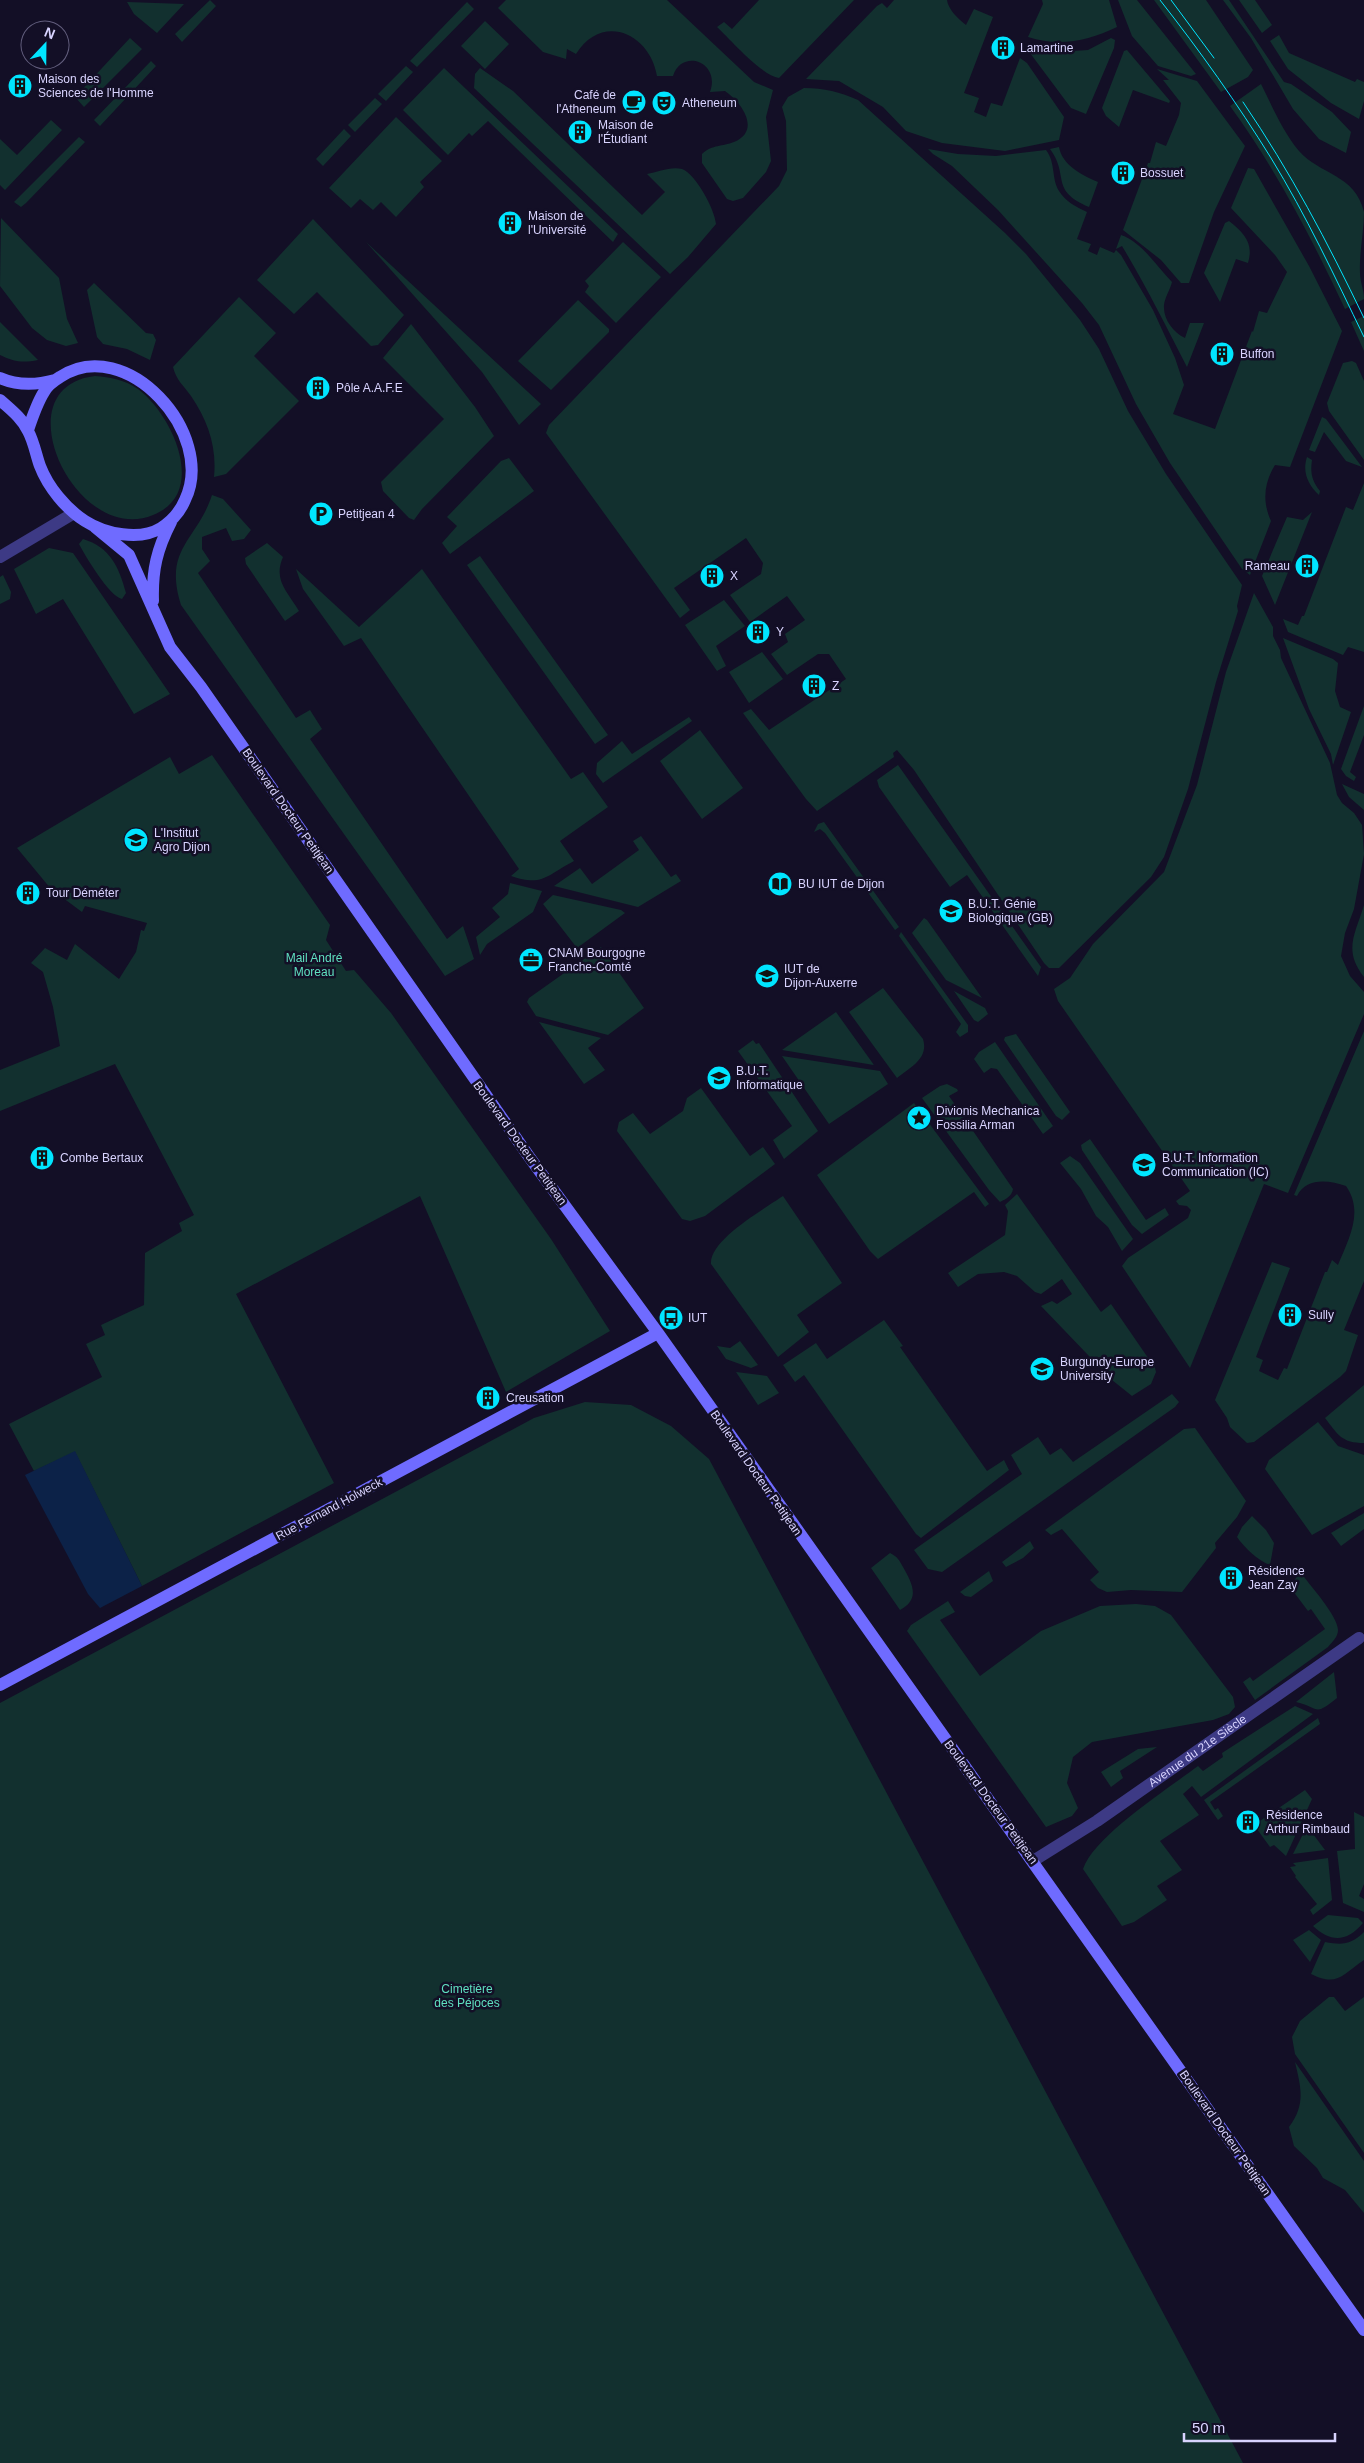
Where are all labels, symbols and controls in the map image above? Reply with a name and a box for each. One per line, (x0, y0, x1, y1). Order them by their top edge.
north arrow (20, 20, 70, 70)
text: N (42, 24, 58, 42)
building icon: Lamartine (990, 35, 1016, 61)
place label: Lamartine (1020, 41, 1074, 55)
place label: Maison des Sciences de l'Homme (38, 72, 154, 100)
building icon: Maison des Sciences de l'Homme (7, 73, 33, 99)
place label: Café de l'Atheneum (556, 88, 616, 116)
cafe icon: Café de l'Atheneum (621, 89, 647, 115)
theatre icon: Atheneum (651, 90, 677, 116)
place label: Atheneum (682, 96, 737, 110)
place label: Maison de l'Étudiant (598, 118, 654, 146)
building icon: Maison de l'Étudiant (567, 119, 593, 145)
building icon: Bossuet (1110, 160, 1136, 186)
place label: Bossuet (1140, 166, 1184, 180)
place label: Maison de l'Université (528, 209, 587, 237)
building icon: Maison de l'Université (497, 210, 523, 236)
building icon: Buffon (1209, 341, 1235, 367)
place label: Buffon (1240, 347, 1274, 361)
building icon: Pôle A.A.F.E (305, 375, 331, 401)
place label: Pôle A.A.F.E (336, 381, 403, 395)
parking icon: Petitjean 4 (308, 501, 334, 527)
place label: Petitjean 4 (338, 507, 395, 521)
building icon: Rameau (1294, 553, 1320, 579)
place label: Rameau (1245, 559, 1290, 573)
building icon: X (699, 563, 725, 589)
place label: X (730, 569, 738, 583)
building icon: Y (745, 619, 771, 645)
place label: Y (776, 625, 784, 639)
building icon: Z (801, 673, 827, 699)
place label: Z (832, 679, 839, 693)
street label: Boulevard Docteur Petitjean (239, 746, 337, 876)
place label: L'Institut Agro Dijon (154, 826, 210, 854)
school or university icon: L'Institut Agro Dijon (123, 827, 149, 853)
library icon: BU IUT de Dijon (767, 871, 793, 897)
place label: BU IUT de Dijon (798, 877, 884, 891)
building icon: Tour Déméter (15, 880, 41, 906)
place label: Tour Déméter (46, 886, 119, 900)
place label: B.U.T. Génie Biologique (GB) (968, 897, 1053, 925)
school or university icon: B.U.T. Génie Biologique (GB) (938, 898, 964, 924)
place label: CNAM Bourgogne Franche-Comté (548, 946, 646, 974)
office icon: CNAM Bourgogne Franche-Comté (518, 947, 544, 973)
park label: Mail André Moreau (286, 951, 343, 979)
place label: IUT de Dijon-Auxerre (784, 962, 858, 990)
school or university icon: IUT de Dijon-Auxerre (754, 963, 780, 989)
place label: B.U.T. Informatique (736, 1064, 803, 1092)
school or university icon: B.U.T. Informatique (706, 1065, 732, 1091)
street label: Boulevard Docteur Petitjean (470, 1078, 570, 1208)
place label: Divionis Mechanica Fossilia Arman (936, 1104, 1040, 1132)
place icon: Divionis Mechanica Fossilia Arman (906, 1105, 932, 1131)
building icon: Combe Bertaux (29, 1145, 55, 1171)
place label: Combe Bertaux (60, 1151, 143, 1165)
place label: B.U.T. Information Communication (IC) (1162, 1151, 1269, 1179)
school or university icon: B.U.T. Information Communication (IC) (1131, 1152, 1157, 1178)
building icon: Sully (1277, 1302, 1303, 1328)
bus stop icon: IUT (658, 1305, 684, 1331)
place label: Sully (1308, 1308, 1334, 1322)
place label: IUT (688, 1311, 708, 1325)
place label: Burgundy-Europe University (1060, 1355, 1154, 1383)
school or university icon: Burgundy-Europe University (1029, 1356, 1055, 1382)
building icon: Creusation (475, 1385, 501, 1411)
place label: Creusation (506, 1391, 564, 1405)
street label: Boulevard Docteur Petitjean (707, 1408, 805, 1538)
street label: Rue Fernand Holweck (273, 1474, 386, 1543)
place label: Résidence Jean Zay (1248, 1564, 1305, 1592)
building icon: Résidence Jean Zay (1218, 1565, 1244, 1591)
street label: Avenue du 21e Siècle (1146, 1711, 1250, 1790)
street label: Boulevard Docteur Petitjean (941, 1737, 1041, 1867)
place label: Résidence Arthur Rimbaud (1266, 1808, 1350, 1836)
building icon: Résidence Arthur Rimbaud (1235, 1809, 1261, 1835)
park label: Cimetière des Péjoces (434, 1982, 500, 2010)
street label: Boulevard Docteur Petitjean (1176, 2068, 1274, 2198)
scale bar (1184, 2410, 1335, 2442)
text: 50 m (1192, 2419, 1225, 2436)

